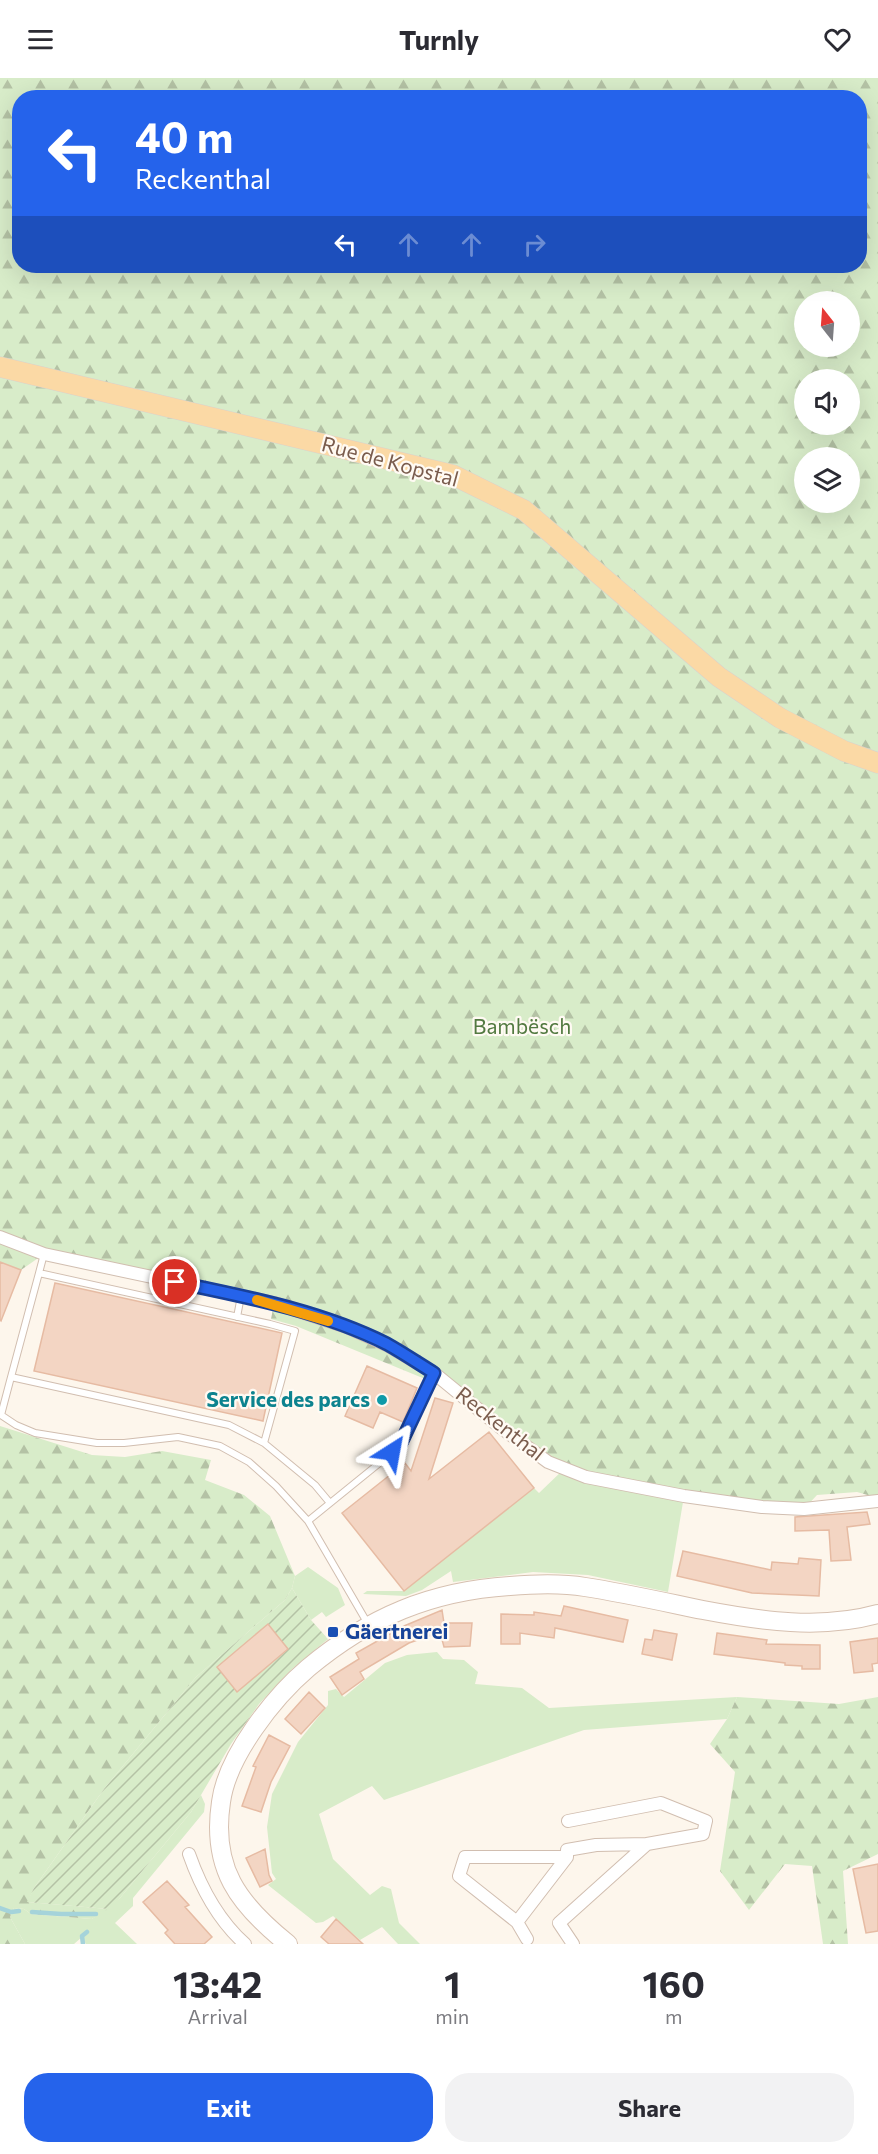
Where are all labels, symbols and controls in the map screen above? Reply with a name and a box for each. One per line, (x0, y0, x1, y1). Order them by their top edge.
icon: menu (24, 23, 57, 56)
text: Turnly (399, 23, 479, 56)
icon: heart (821, 23, 854, 56)
text: 40 m (135, 110, 233, 162)
icon: left (36, 114, 114, 192)
text: Reckenthal (135, 162, 271, 195)
icon: left (329, 228, 362, 261)
icon: ahead (392, 228, 425, 261)
icon: ahead (455, 228, 488, 261)
icon: right (518, 228, 551, 261)
north arrow (794, 291, 860, 357)
map controls (794, 291, 860, 513)
button: sound (794, 369, 860, 435)
street label: Rue de Kopstal (319, 430, 462, 491)
button: layers (794, 447, 860, 513)
park label: Bambësch (473, 1013, 571, 1038)
pin (149, 1256, 200, 1307)
icon: arrive (158, 1265, 191, 1298)
street label: Reckenthal (452, 1380, 550, 1465)
place label: Service des parcs (206, 1386, 370, 1411)
marker: Service des parcs (375, 1393, 389, 1407)
position arrow (360, 1420, 424, 1484)
place label: Gäertnerei (345, 1618, 448, 1643)
marker: Gäertnerei (326, 1625, 340, 1639)
text: 13:42 (173, 1961, 262, 2005)
text: 1 (444, 1961, 460, 2005)
text: 160 (642, 1961, 705, 2005)
text: Arrival (187, 2004, 248, 2028)
text: min (435, 2004, 469, 2028)
text: m (665, 2004, 682, 2028)
button: Exit (24, 2073, 433, 2142)
button: Share (445, 2073, 854, 2142)

